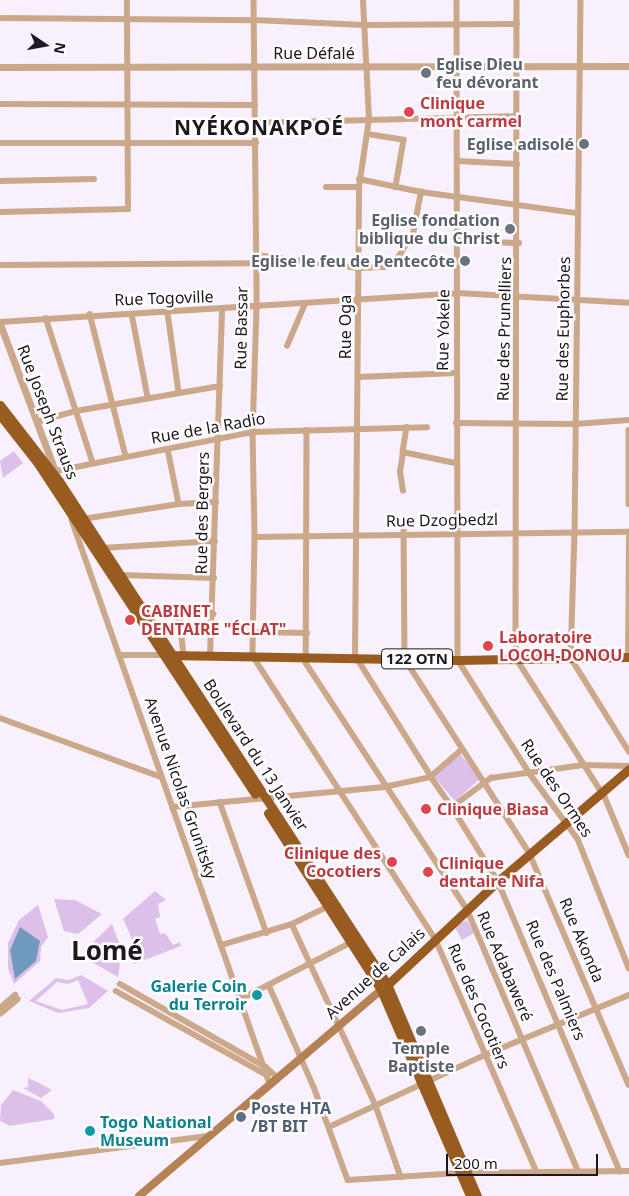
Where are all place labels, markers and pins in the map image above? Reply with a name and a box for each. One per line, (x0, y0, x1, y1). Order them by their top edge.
place label: Eglise Dieu feu dévorant (436, 54, 539, 92)
marker: Eglise Dieu feu dévorant (420, 67, 432, 79)
place label: Clinique mont carmel (420, 93, 522, 131)
marker: Clinique mont carmel (402, 105, 416, 119)
place label: Eglise adisolé (467, 134, 574, 154)
marker: Eglise adisolé (578, 138, 590, 150)
place label: Eglise fondation biblique du Christ (359, 210, 500, 248)
marker: Eglise fondation biblique du Christ (504, 223, 516, 235)
place label: Eglise le feu de Pentecôte (251, 251, 455, 271)
marker: Eglise le feu de Pentecôte (459, 255, 471, 267)
place label: CABINET DENTAIRE "ÉCLAT" (141, 601, 286, 639)
marker: CABINET DENTAIRE "ÉCLAT" (123, 613, 137, 627)
place label: Laboratoire LOCOH-DONOU (499, 627, 622, 665)
marker: Laboratoire LOCOH-DONOU (481, 639, 495, 653)
place label: Clinique Biasa (437, 799, 549, 819)
marker: Clinique Biasa (419, 802, 433, 816)
place label: Clinique des Cocotiers (284, 843, 381, 881)
place label: Clinique dentaire Nifa (439, 853, 544, 891)
marker: Clinique des Cocotiers (385, 855, 399, 869)
marker: Clinique dentaire Nifa (421, 865, 435, 879)
place label: Galerie Coin du Terroir (150, 976, 247, 1014)
marker: Galerie Coin du Terroir (251, 989, 263, 1001)
marker: Temple Baptiste (415, 1025, 427, 1037)
place label: Temple Baptiste (388, 1038, 454, 1076)
place label: Poste HTA /BT BIT (251, 1098, 331, 1136)
marker: Poste HTA /BT BIT (235, 1111, 247, 1123)
place label: Togo National Museum (100, 1112, 211, 1150)
marker: Togo National Museum (84, 1125, 96, 1137)

